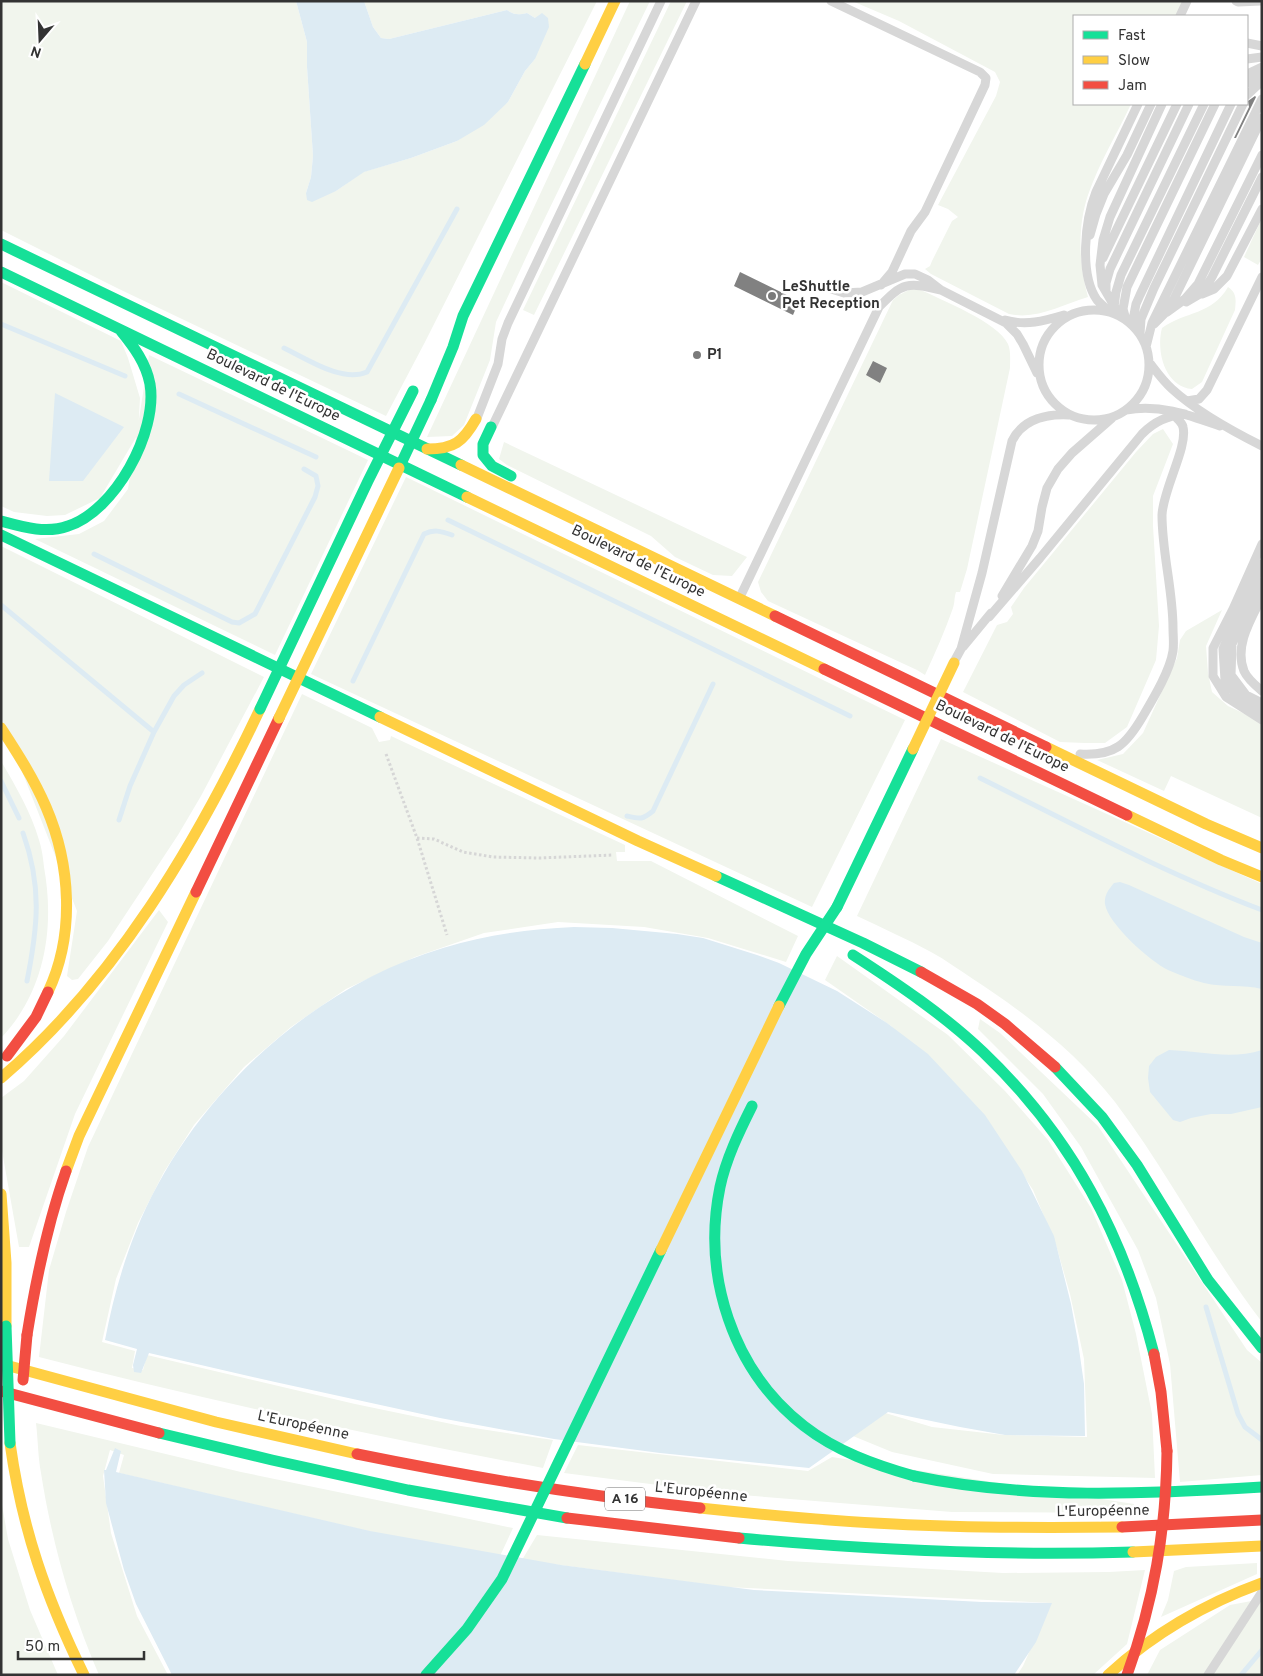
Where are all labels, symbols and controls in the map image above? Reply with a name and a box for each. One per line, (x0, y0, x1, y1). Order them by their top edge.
north arrow (15, 15, 65, 65)
legend (1073, 15, 1248, 105)
text: Fast (1118, 27, 1146, 46)
text: N (29, 41, 44, 61)
text: Slow (1118, 52, 1150, 71)
text: Jam (1118, 77, 1147, 96)
place label: LeShuttle Pet Reception (782, 278, 880, 314)
marker: LeShuttle Pet Reception (766, 290, 778, 302)
street label: Boulevard de l'Europe (203, 345, 343, 427)
place label: P1 (707, 346, 723, 365)
marker: P1 (691, 349, 703, 361)
street label: Boulevard de l'Europe (568, 521, 708, 603)
street label: Boulevard de l'Europe (932, 696, 1072, 778)
street label: L'Européenne (255, 1407, 351, 1445)
street label: L'Européenne (654, 1479, 748, 1507)
road number: A 16 (605, 1488, 645, 1510)
street label: L'Européenne (1056, 1502, 1150, 1522)
scale bar (18, 1628, 144, 1660)
text: 50 m (25, 1638, 60, 1657)

